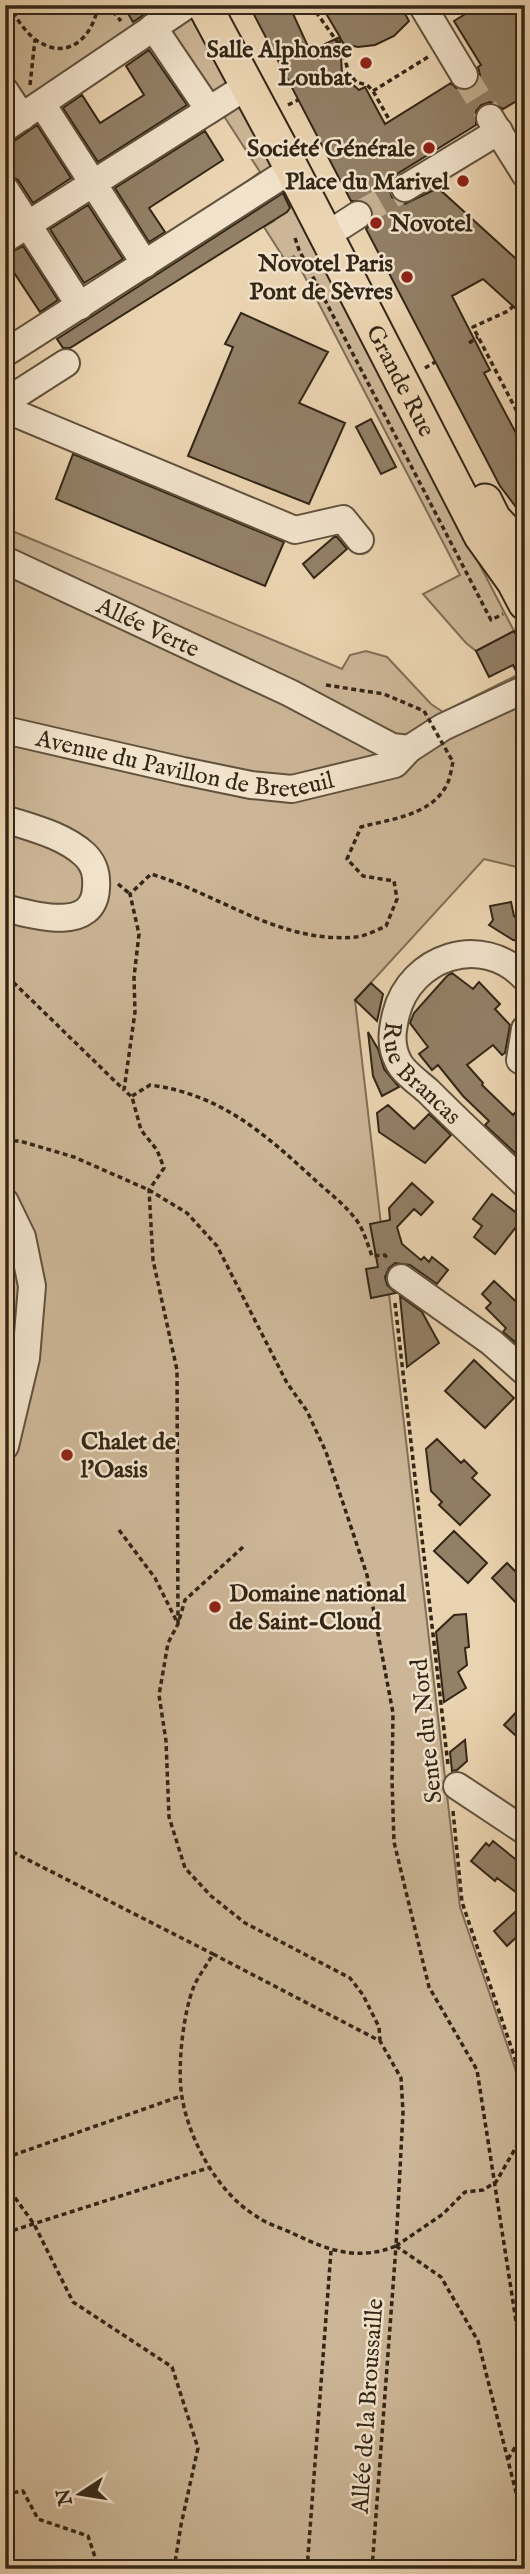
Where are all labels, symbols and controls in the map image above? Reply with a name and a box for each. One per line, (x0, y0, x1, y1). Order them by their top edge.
place label: Salle Alphonse Loubat (207, 35, 353, 94)
marker: Salle Alphonse Loubat (358, 55, 374, 71)
place label: Société Générale (247, 134, 415, 165)
marker: Société Générale (421, 140, 437, 156)
place label: Place du Marivel (285, 167, 449, 198)
marker: Place du Marivel (455, 173, 471, 189)
place label: Novotel (389, 209, 472, 240)
marker: Novotel (368, 215, 384, 231)
place label: Novotel Paris Pont de Sèvres (249, 249, 394, 308)
marker: Novotel Paris Pont de Sèvres (399, 269, 415, 285)
street label: Grande Rue (358, 320, 441, 442)
street label: Allée Verte (90, 590, 204, 666)
street label: Avenue du Pavillon de Breteuil (32, 723, 338, 806)
street label: Rue Brancas (375, 1020, 467, 1132)
place label: Chalet de l'Oasis (80, 1427, 176, 1486)
marker: Chalet de l'Oasis (59, 1447, 75, 1463)
place label: Domaine national de Saint-Cloud (229, 1579, 406, 1638)
marker: Domaine national de Saint-Cloud (207, 1599, 223, 1615)
street label: Sente du Nord (404, 1657, 451, 1805)
street label: Allée de la Broussaille (345, 2298, 391, 2516)
north arrow (46, 2458, 116, 2528)
text: N (52, 2486, 79, 2509)

